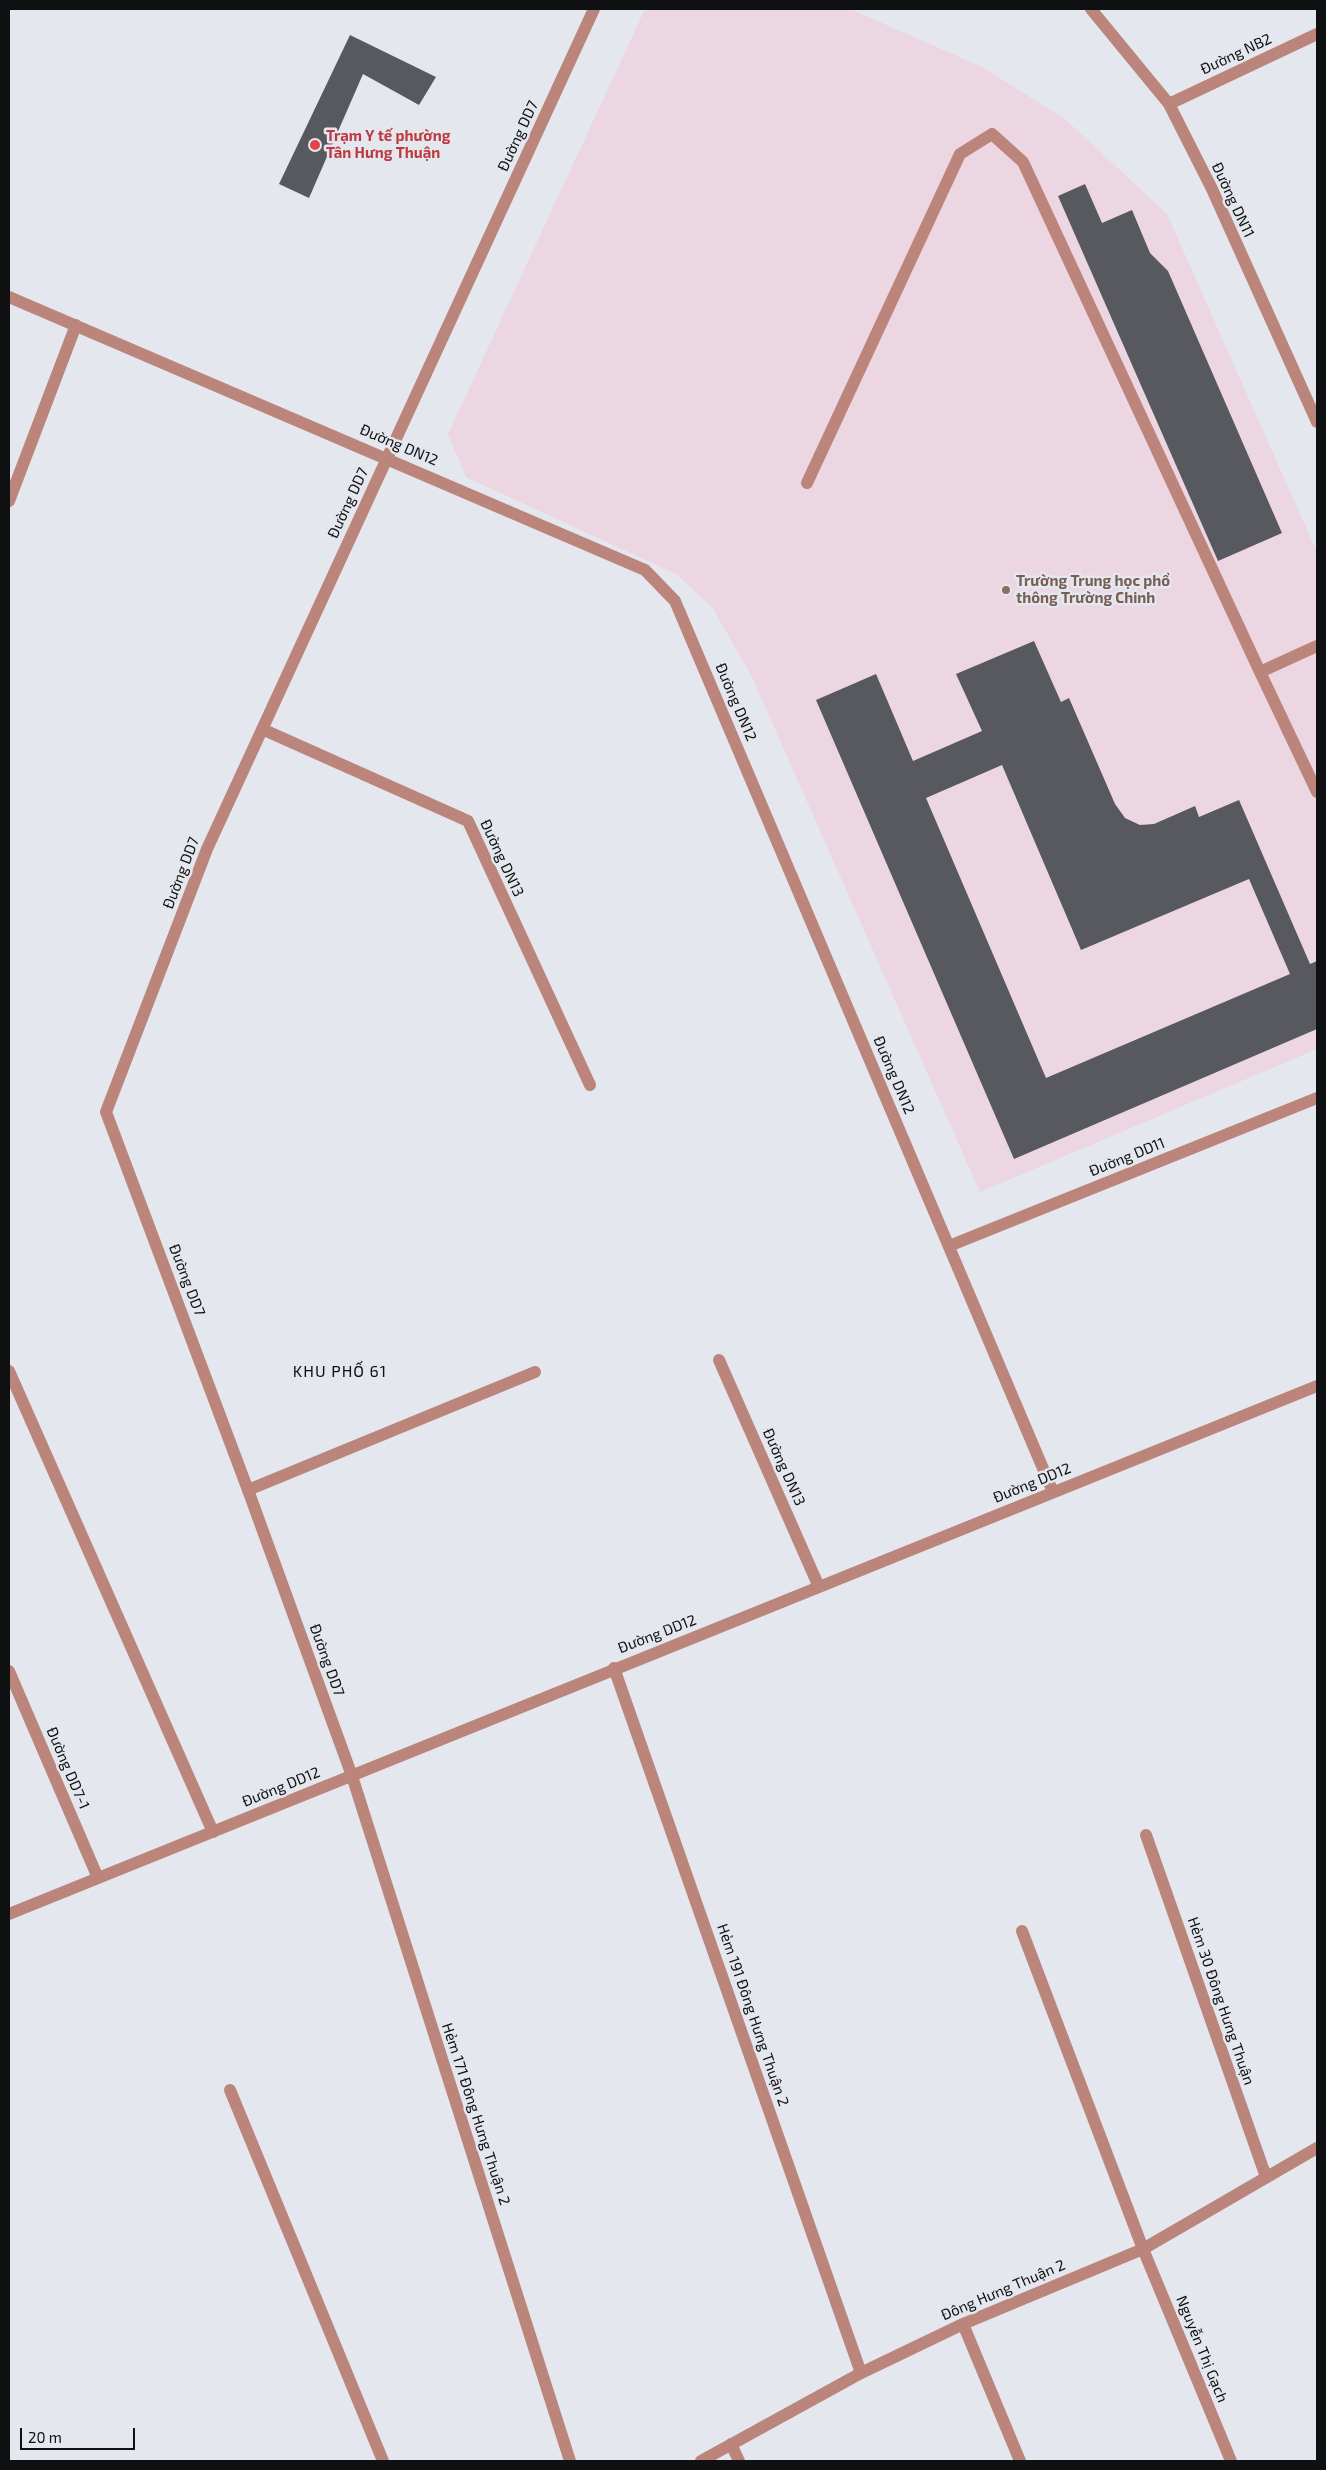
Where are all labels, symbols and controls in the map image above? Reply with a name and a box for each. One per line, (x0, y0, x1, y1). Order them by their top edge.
street label: Đường NB2 (1198, 30, 1274, 78)
street label: Đường DD7 (494, 98, 542, 174)
place label: Trạm Y tế phường Tân Hưng Thuận (326, 127, 450, 162)
marker: Trạm Y tế phường Tân Hưng Thuận (308, 138, 322, 152)
street label: Đường DN11 (1208, 160, 1258, 240)
street label: Đường DN12 (357, 420, 441, 470)
street label: Đường DD7 (324, 465, 372, 541)
place label: Trường Trung học phổ thông Trường Chinh (1016, 572, 1170, 607)
marker: Trường Trung học phổ thông Trường Chinh (1000, 584, 1012, 596)
street label: Đường DN12 (711, 660, 761, 744)
street label: Đường DN13 (476, 817, 528, 899)
street label: Đường DD7 (159, 834, 203, 912)
street label: Đường DN12 (869, 1033, 919, 1117)
street label: Đường DD11 (1087, 1134, 1167, 1180)
street label: Đường DD7 (165, 1241, 209, 1319)
district label: KHU PHỐ 61 (292, 1362, 388, 1382)
street label: Đường DN13 (759, 1425, 809, 1509)
street label: Đường DD12 (990, 1459, 1074, 1507)
street label: Đường DD12 (615, 1611, 699, 1657)
street label: Đường DD7 (306, 1621, 348, 1699)
street label: Đường DD7-1 (43, 1724, 93, 1812)
street label: Đường DD12 (239, 1763, 323, 1811)
street label: Hẻm 30 Đông Hưng Thuận (1184, 1915, 1258, 2087)
street label: Hẻm 191 Đông Hưng Thuận 2 (713, 1922, 793, 2108)
street label: Hẻm 171 Đông Hưng Thuận 2 (438, 2021, 514, 2207)
street label: Đông Hưng Thuận 2 (938, 2256, 1068, 2324)
street label: Nguyễn Thị Gạch (1172, 2293, 1232, 2405)
scale bar (22, 2418, 138, 2450)
text: 20 m (28, 2428, 62, 2446)

